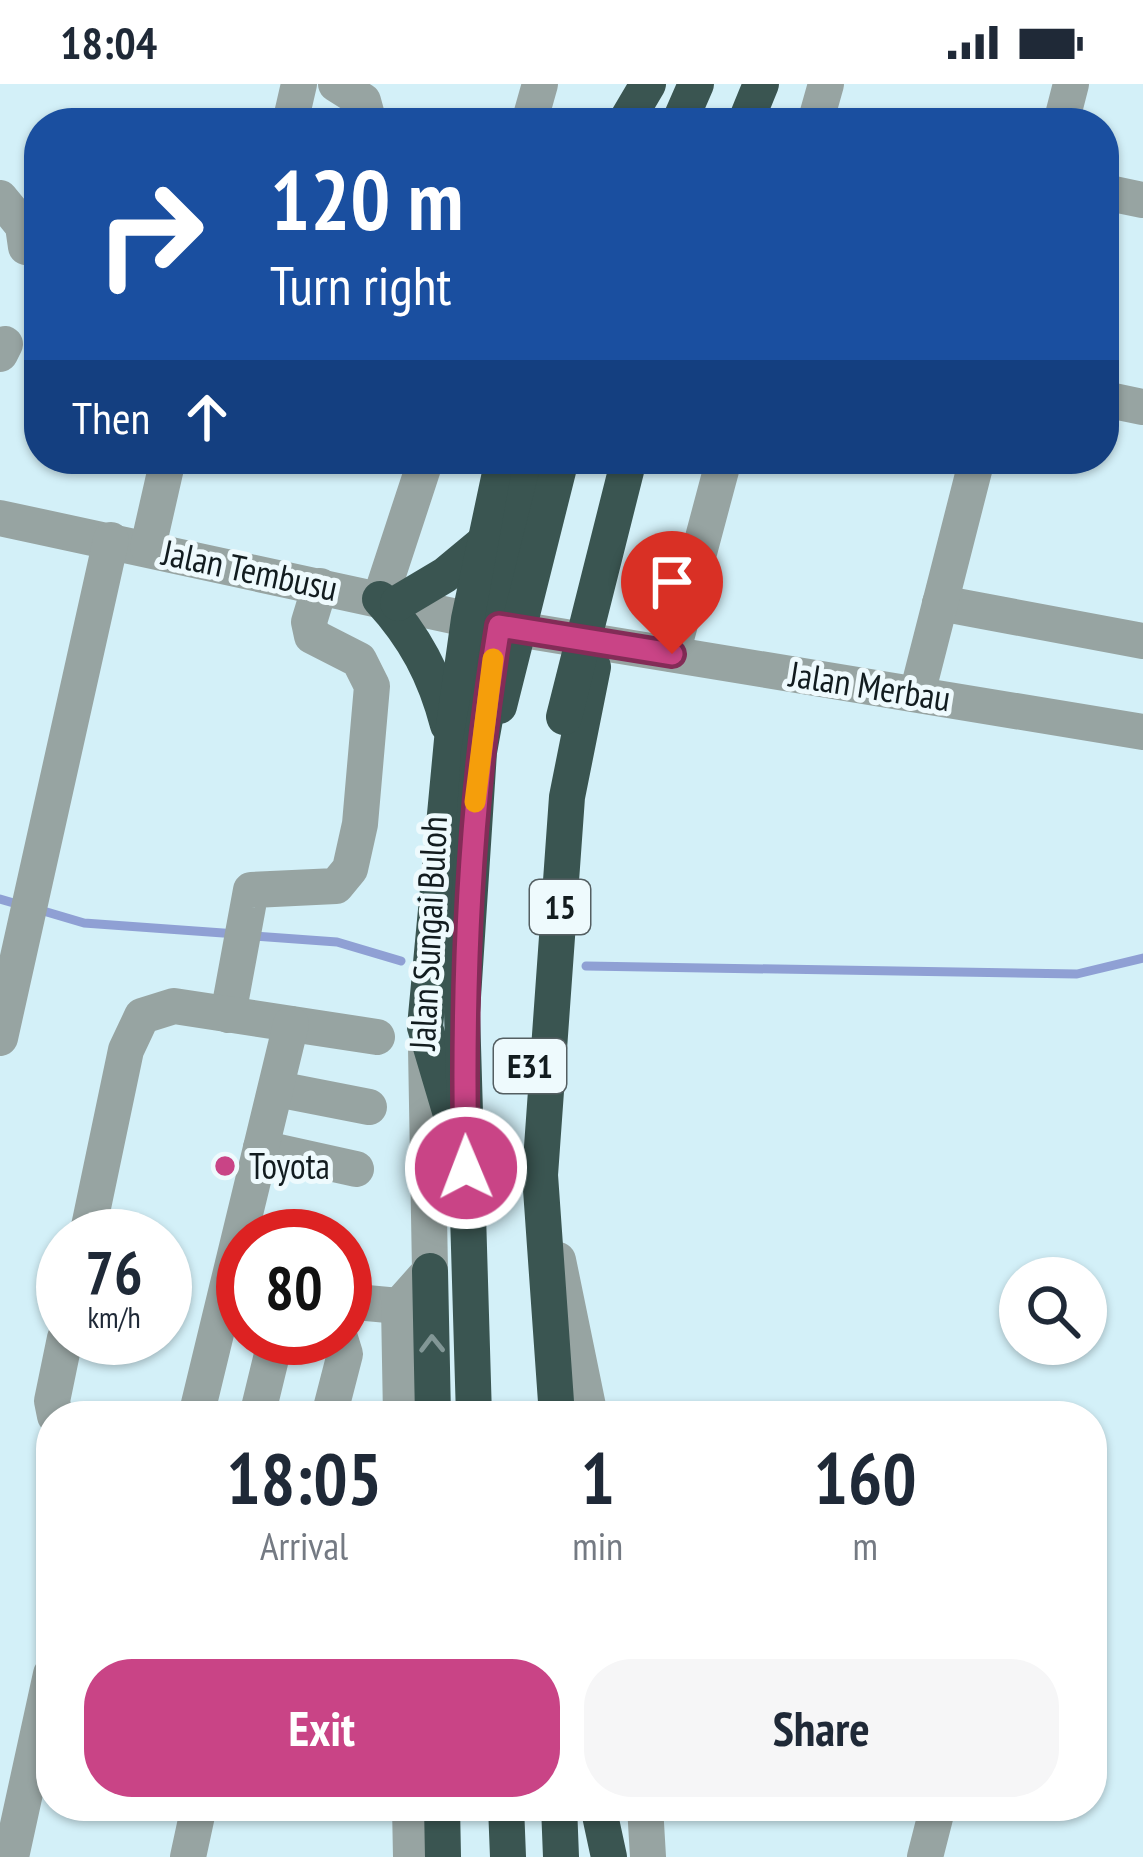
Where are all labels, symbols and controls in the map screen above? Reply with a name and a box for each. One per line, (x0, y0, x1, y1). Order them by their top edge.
text: 18:04 (60, 13, 157, 71)
text: 120 m (270, 144, 463, 253)
icon: right (72, 156, 228, 312)
text: Turn right (270, 250, 451, 320)
icon: ahead (174, 384, 240, 450)
text: Then (72, 388, 150, 446)
street label: Jalan Tembusu (157, 528, 342, 611)
pin (621, 531, 723, 654)
icon: arrive (639, 549, 705, 615)
street label: Jalan Merbau (785, 649, 954, 721)
street label: Jalan Sungai Buloh (398, 815, 457, 1052)
road number: 15 (530, 880, 590, 934)
road number: E31 (494, 1039, 566, 1093)
position arrow (403, 1105, 529, 1231)
place label: Toyota (249, 1142, 330, 1189)
marker: Toyota (212, 1153, 238, 1179)
speed limit sign: 80 (216, 1209, 372, 1365)
text: 76 (85, 1233, 143, 1311)
map controls (999, 1257, 1107, 1365)
button: search (999, 1257, 1107, 1365)
text: km/h (87, 1297, 141, 1336)
one-way arrow (419, 1334, 445, 1353)
text: 18:05 (226, 1431, 382, 1524)
text: 1 (581, 1431, 615, 1524)
text: 160 (813, 1431, 917, 1524)
text: Arrival (260, 1520, 348, 1571)
text: min (572, 1520, 623, 1571)
text: m (852, 1520, 878, 1571)
button: Exit (84, 1659, 560, 1797)
button: Share (584, 1659, 1059, 1797)

